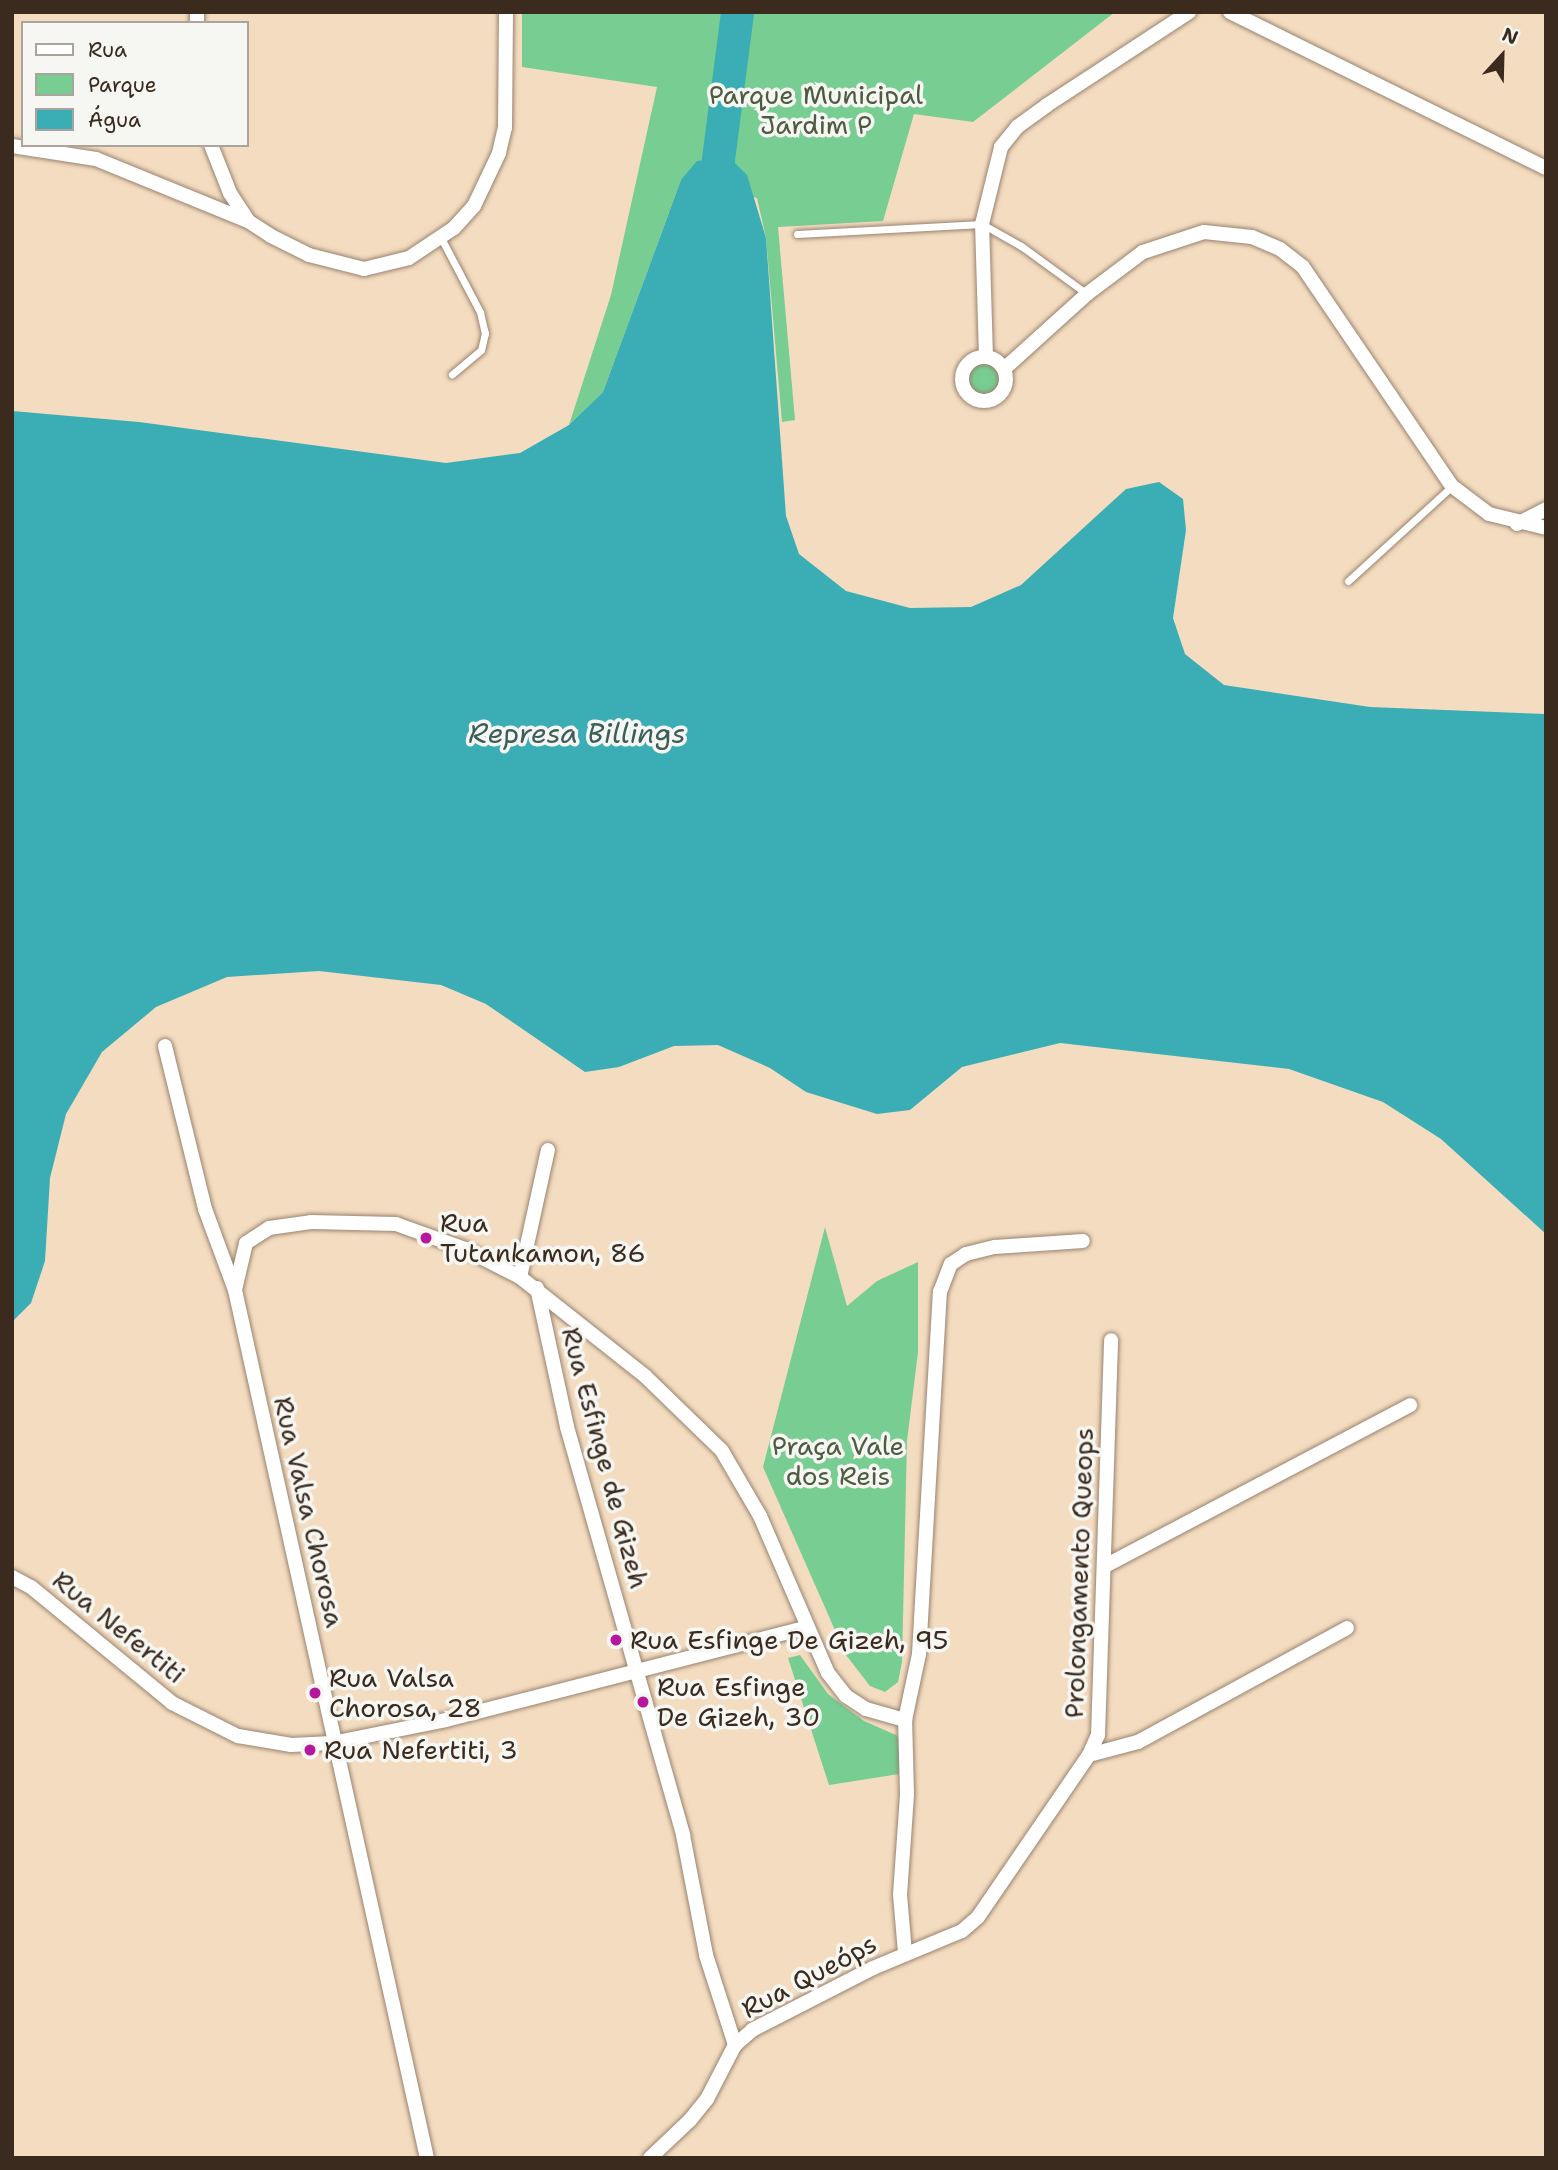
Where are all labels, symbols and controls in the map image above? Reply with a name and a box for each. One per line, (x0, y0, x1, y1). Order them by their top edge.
legend (21, 21, 248, 147)
north arrow (1467, 21, 1537, 91)
text: N (1498, 22, 1522, 50)
text: Rua (88, 36, 127, 64)
text: Parque (88, 71, 157, 99)
park label: Parque Municipal Jardim P (709, 79, 923, 140)
text: Água (88, 106, 141, 134)
water label: Represa Billings (468, 716, 686, 750)
place label: Rua Tutankamon, 86 (440, 1207, 646, 1268)
marker: Rua Tutankamon, 86 (418, 1230, 434, 1246)
street label: Rua Esfinge de Gizeh (555, 1324, 655, 1592)
street label: Rua Valsa Chorosa (267, 1394, 351, 1630)
street label: Prolongamento Queops (1058, 1427, 1100, 1719)
park label: Praça Vale dos Reis (772, 1430, 904, 1492)
street label: Rua Nefertiti (46, 1564, 192, 1690)
place label: Rua Esfinge De Gizeh, 95 (630, 1624, 948, 1656)
marker: Rua Esfinge De Gizeh, 95 (608, 1632, 624, 1648)
place label: Rua Valsa Chorosa, 28 (329, 1662, 482, 1724)
place label: Rua Esfinge De Gizeh, 30 (657, 1671, 820, 1732)
marker: Rua Valsa Chorosa, 28 (307, 1685, 323, 1701)
marker: Rua Esfinge De Gizeh, 30 (635, 1694, 651, 1710)
place label: Rua Nefertiti, 3 (324, 1734, 518, 1766)
marker: Rua Nefertiti, 3 (302, 1742, 318, 1758)
street label: Rua Queóps (736, 1927, 882, 2025)

